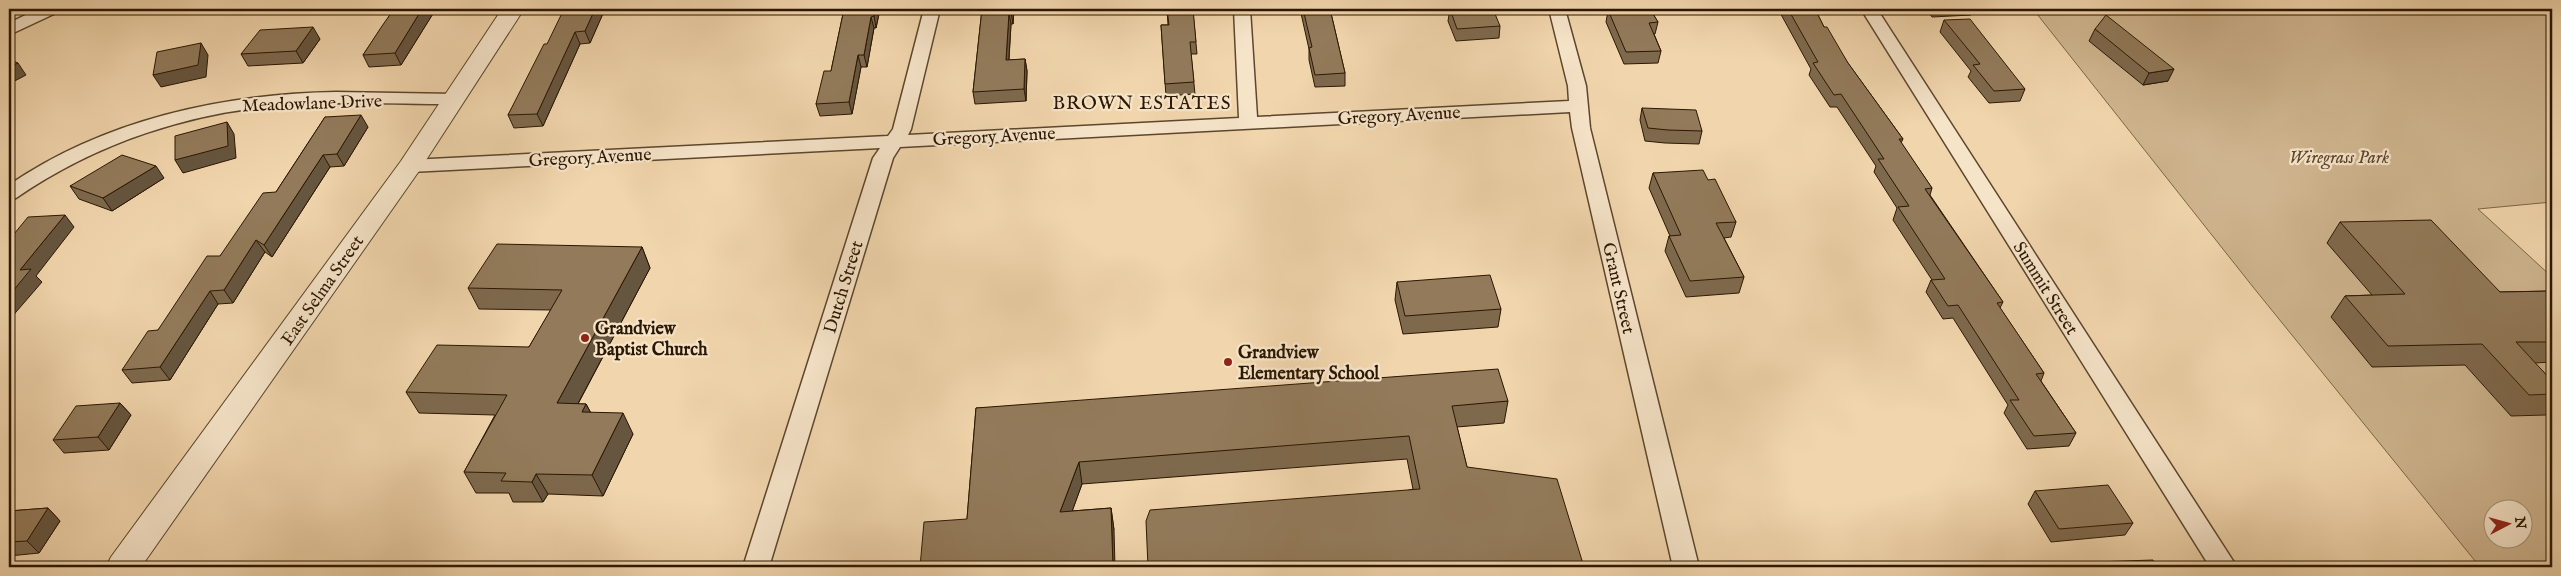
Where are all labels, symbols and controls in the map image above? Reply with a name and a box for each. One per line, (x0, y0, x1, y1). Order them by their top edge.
street label: Meadowlane Drive (242, 91, 382, 118)
district label: BROWN ESTATES (1052, 92, 1232, 116)
street label: Gregory Avenue (1337, 102, 1461, 131)
street label: Gregory Avenue (932, 123, 1056, 152)
street label: Gregory Avenue (528, 144, 652, 173)
park label: Wiregrass Park (2289, 147, 2389, 170)
street label: East Selma Street (277, 231, 370, 350)
street label: Dutch Street (819, 238, 869, 337)
street label: Summit Street (2007, 238, 2083, 340)
street label: Grant Street (1596, 240, 1639, 336)
place label: Grandview Baptist Church (595, 318, 708, 362)
marker: Grandview Baptist Church (579, 332, 591, 344)
place label: Grandview Elementary School (1238, 342, 1380, 386)
marker: Grandview Elementary School (1222, 356, 1234, 368)
north arrow (2484, 498, 2534, 548)
text: N (2510, 515, 2530, 530)

